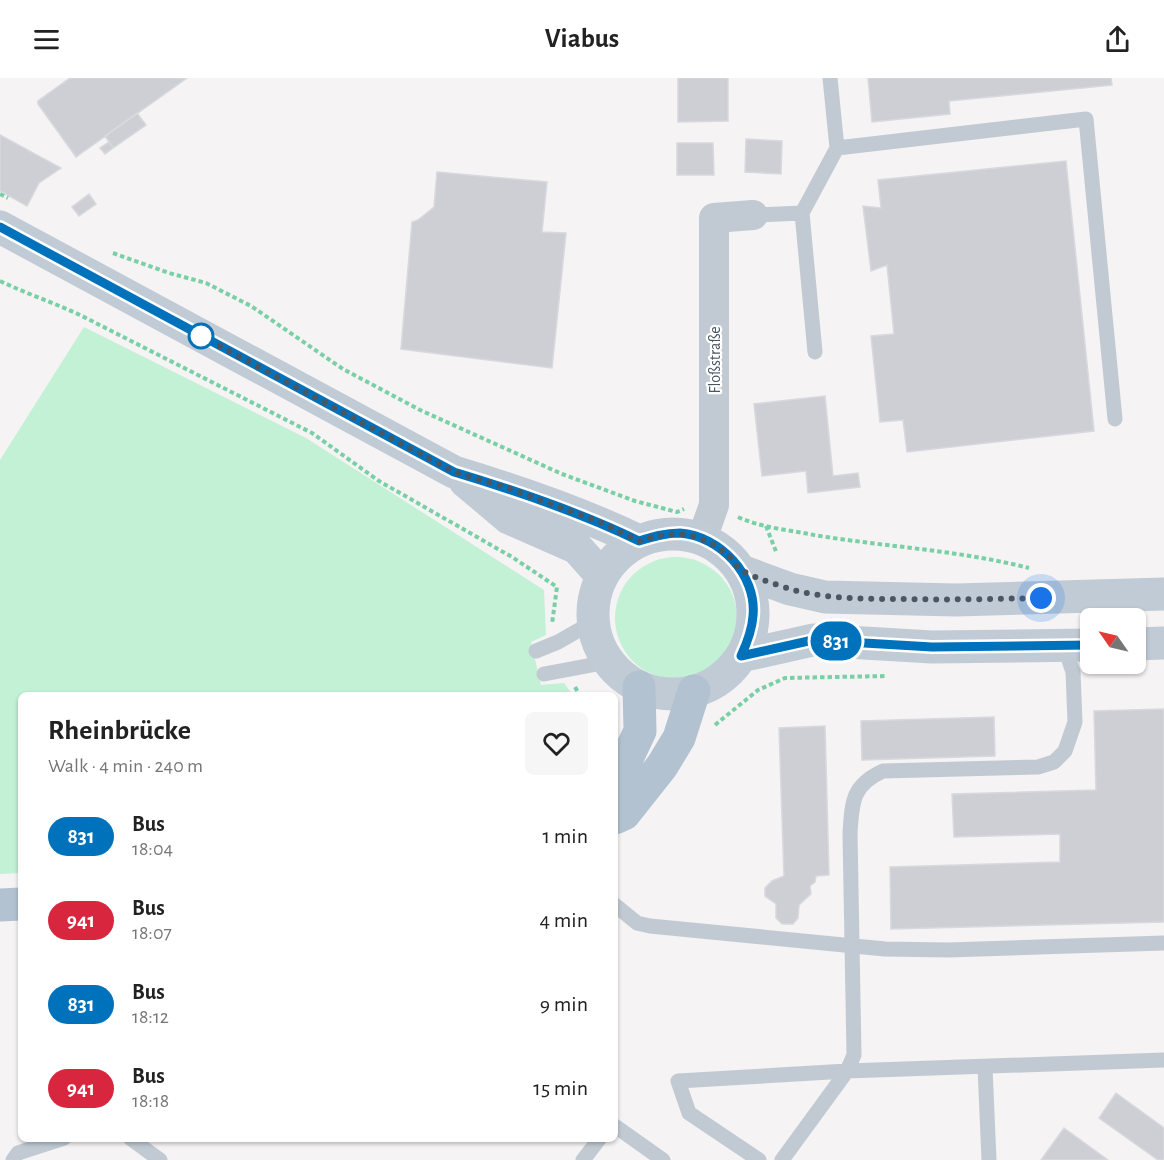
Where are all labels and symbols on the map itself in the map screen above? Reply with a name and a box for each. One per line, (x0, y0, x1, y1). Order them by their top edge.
unlabelled marker (188, 323, 214, 349)
street label: Floßstraße (707, 326, 723, 394)
your location (1026, 583, 1056, 613)
north arrow (1080, 608, 1146, 674)
line badge: 831 (802, 622, 870, 660)

